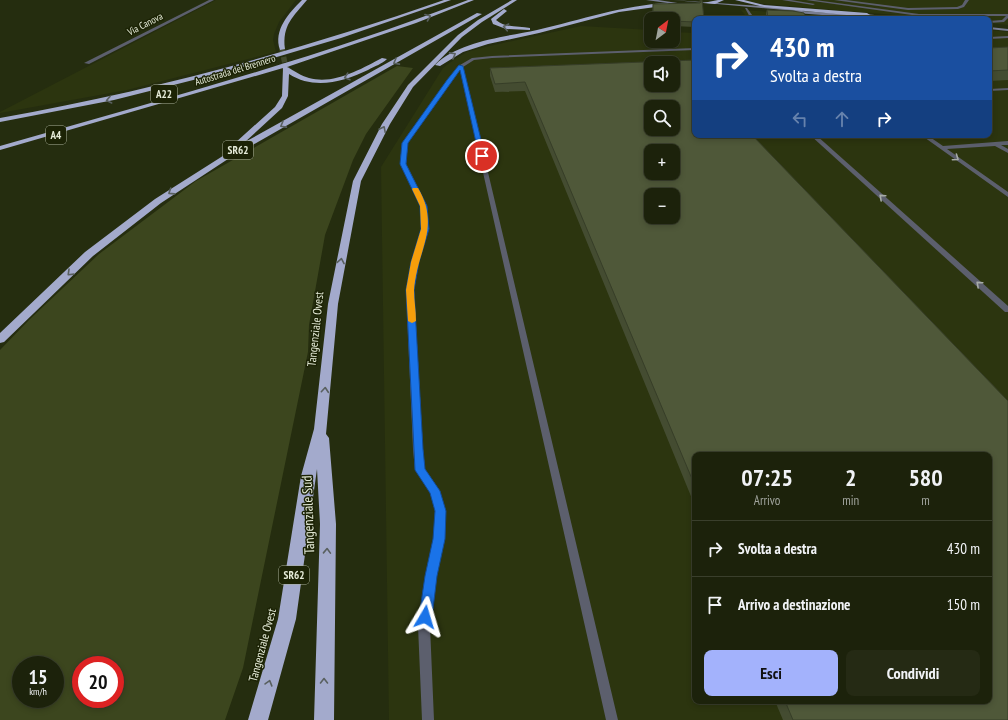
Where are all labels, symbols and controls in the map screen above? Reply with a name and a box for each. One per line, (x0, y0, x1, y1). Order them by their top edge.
street label: Via Canova (124, 10, 165, 39)
north arrow (644, 12, 680, 48)
map controls (644, 12, 680, 224)
one-way arrow (424, 14, 431, 22)
one-way arrow (503, 23, 509, 32)
text: 430 m (770, 28, 834, 65)
icon: right (704, 32, 756, 84)
street label: Autostrada del Brennero (193, 52, 277, 88)
one-way arrow (449, 52, 456, 60)
button: sound (644, 56, 680, 92)
one-way arrow (393, 57, 400, 64)
text: Svolta a destra (770, 64, 862, 87)
one-way arrow (343, 72, 350, 81)
road number: A22 (151, 85, 177, 103)
one-way arrow (105, 95, 112, 103)
button: search (644, 100, 680, 136)
icon: left (789, 108, 811, 130)
icon: ahead (831, 108, 853, 130)
icon: right (873, 108, 895, 130)
one-way arrow (280, 121, 287, 128)
road number: A4 (46, 126, 66, 144)
one-way arrow (378, 126, 386, 134)
pin (465, 139, 499, 173)
road number: SR62 (223, 141, 253, 159)
button: + (644, 144, 680, 180)
icon: arrive (471, 145, 493, 167)
one-way arrow (952, 153, 959, 161)
one-way arrow (168, 187, 175, 195)
button: − (644, 188, 680, 224)
one-way arrow (879, 194, 887, 202)
one-way arrow (336, 258, 344, 264)
one-way arrow (67, 268, 75, 275)
one-way arrow (976, 281, 984, 288)
street label: Tangenziale Ovest (304, 290, 326, 367)
one-way arrow (320, 387, 329, 393)
text: 07:25 (741, 462, 793, 493)
text: 2 (845, 462, 856, 493)
text: 580 (908, 462, 943, 493)
street label: Tangenziale Sud (298, 475, 318, 555)
text: Arrivo (754, 492, 781, 509)
text: min (842, 492, 859, 509)
text: m (921, 492, 930, 509)
icon: right (704, 538, 726, 560)
text: Svolta a destra (738, 539, 817, 558)
text: 430 m (947, 539, 980, 558)
one-way arrow (323, 548, 331, 554)
road number: SR62 (279, 566, 309, 584)
icon: arrive (704, 594, 726, 616)
text: Arrivo a destinazione (738, 595, 851, 614)
text: 150 m (947, 595, 980, 614)
position arrow (404, 596, 446, 638)
street label: Tangenziale Ovest (245, 606, 279, 683)
button: Esci (704, 650, 838, 696)
button: Condividi (846, 650, 980, 696)
speed limit sign: 20 (72, 656, 124, 708)
text: 15 (28, 664, 48, 690)
one-way arrow (320, 678, 328, 684)
one-way arrow (264, 679, 273, 686)
text: km/h (29, 685, 47, 698)

